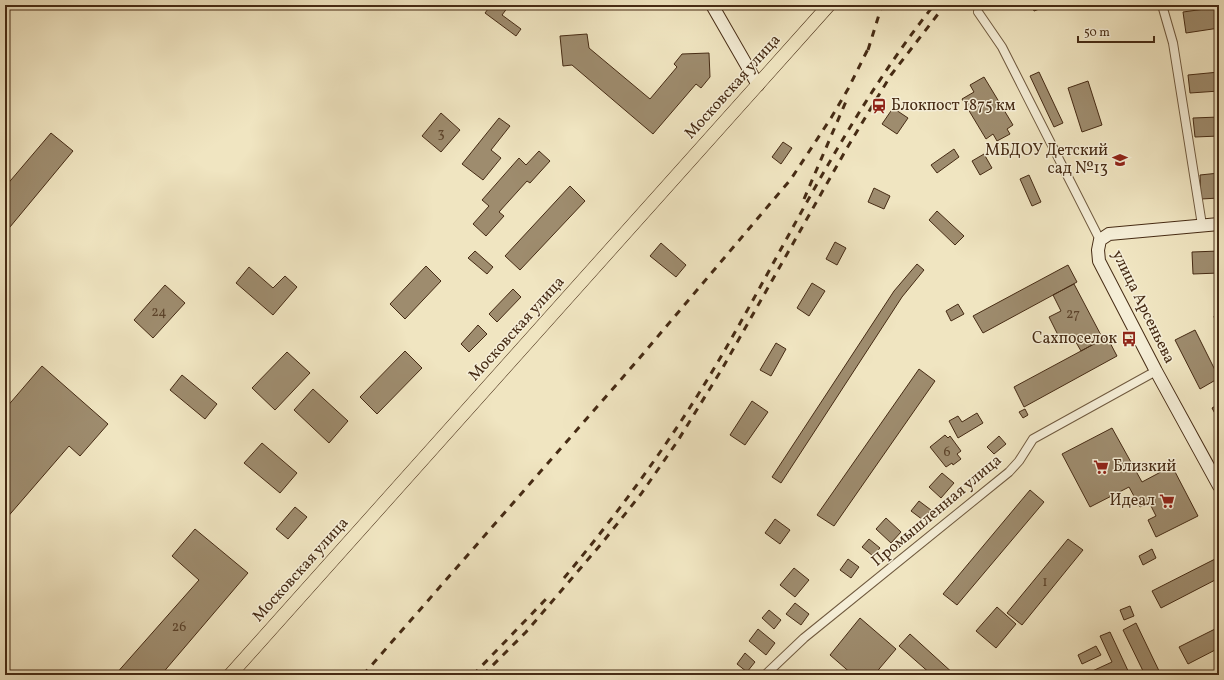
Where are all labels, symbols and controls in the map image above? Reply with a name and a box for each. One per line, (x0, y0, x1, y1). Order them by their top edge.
scale bar (1078, 18, 1154, 44)
text: 50 m (1084, 25, 1110, 41)
street label: Московская улица (680, 30, 786, 144)
place label: Блокпост 1875 км (891, 95, 1015, 117)
station icon: Блокпост 1875 км (870, 97, 888, 115)
house number: 3 (437, 124, 445, 143)
place label: МБДОУ Детский сад №13 (985, 140, 1108, 180)
school or university icon: МБДОУ Детский сад №13 (1111, 151, 1129, 169)
street label: улица Арсеньева (1106, 246, 1180, 368)
street label: Московская улица (464, 272, 570, 386)
house number: 24 (151, 303, 167, 322)
house number: 27 (1066, 305, 1080, 324)
place label: Сахпоселок (1032, 328, 1117, 350)
bus stop icon: Сахпоселок (1120, 330, 1138, 348)
house number: 6 (943, 443, 951, 462)
street label: Промышленная улица (867, 450, 1007, 572)
place label: Близкий (1113, 456, 1177, 478)
supermarket icon: Близкий (1092, 458, 1110, 476)
place label: Идеал (1110, 490, 1155, 512)
supermarket icon: Идеал (1158, 492, 1176, 510)
street label: Московская улица (248, 513, 354, 627)
house number: 1 (1042, 573, 1048, 592)
house number: 26 (172, 618, 186, 637)

